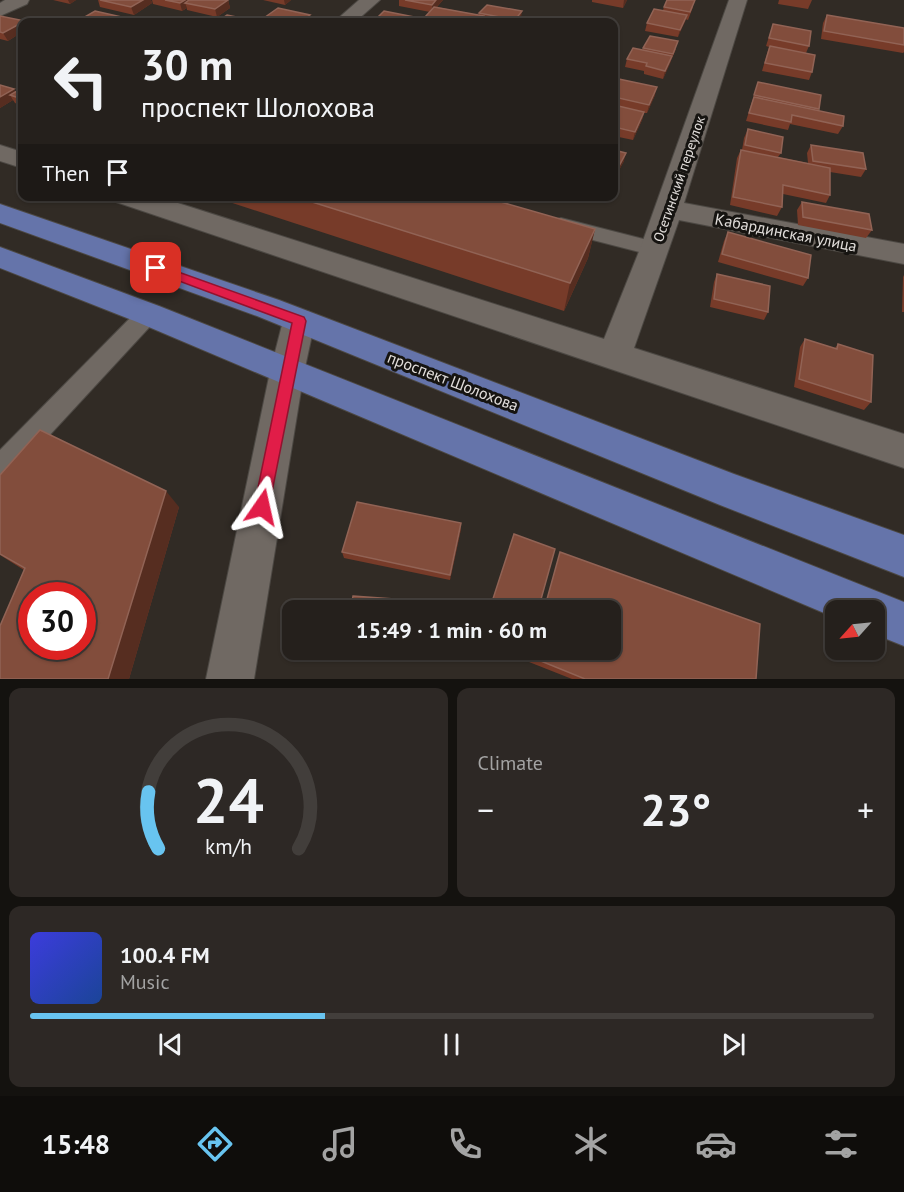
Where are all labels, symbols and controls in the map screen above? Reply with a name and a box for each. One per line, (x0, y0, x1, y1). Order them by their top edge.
text: 30 m (141, 37, 233, 92)
icon: left (42, 42, 120, 120)
text: проспект Шолохова (141, 90, 375, 124)
street label: Осетинский переулок (649, 113, 709, 244)
icon: arrive (101, 156, 134, 189)
text: Then (42, 159, 89, 187)
street label: Кабардинская улица (713, 208, 859, 256)
pin (130, 242, 181, 293)
icon: arrive (139, 251, 172, 284)
street label: проспект Шолохова (385, 347, 521, 415)
position arrow (230, 475, 294, 539)
speed limit sign: 30 (18, 582, 96, 660)
north arrow (825, 600, 885, 660)
map controls (825, 600, 885, 660)
text: 15:49 · 1 min · 60 m (356, 616, 547, 644)
text: Climate (478, 750, 543, 776)
text: 24 (193, 759, 264, 840)
text: 23° (640, 780, 711, 838)
text: − (478, 788, 494, 831)
text: + (857, 788, 874, 831)
text: km/h (205, 833, 252, 861)
text: 100.4 FM (120, 941, 210, 969)
text: Music (120, 969, 169, 995)
icon: previous (154, 1028, 187, 1061)
icon: pause (435, 1028, 468, 1061)
icon: next (717, 1028, 750, 1061)
icon: directions (194, 1123, 236, 1165)
icon: music (319, 1123, 361, 1165)
icon: phone (444, 1123, 486, 1165)
icon: climate (570, 1123, 612, 1165)
icon: car (695, 1123, 737, 1165)
icon: filters (820, 1123, 862, 1165)
text: 15:48 (42, 1127, 110, 1161)

